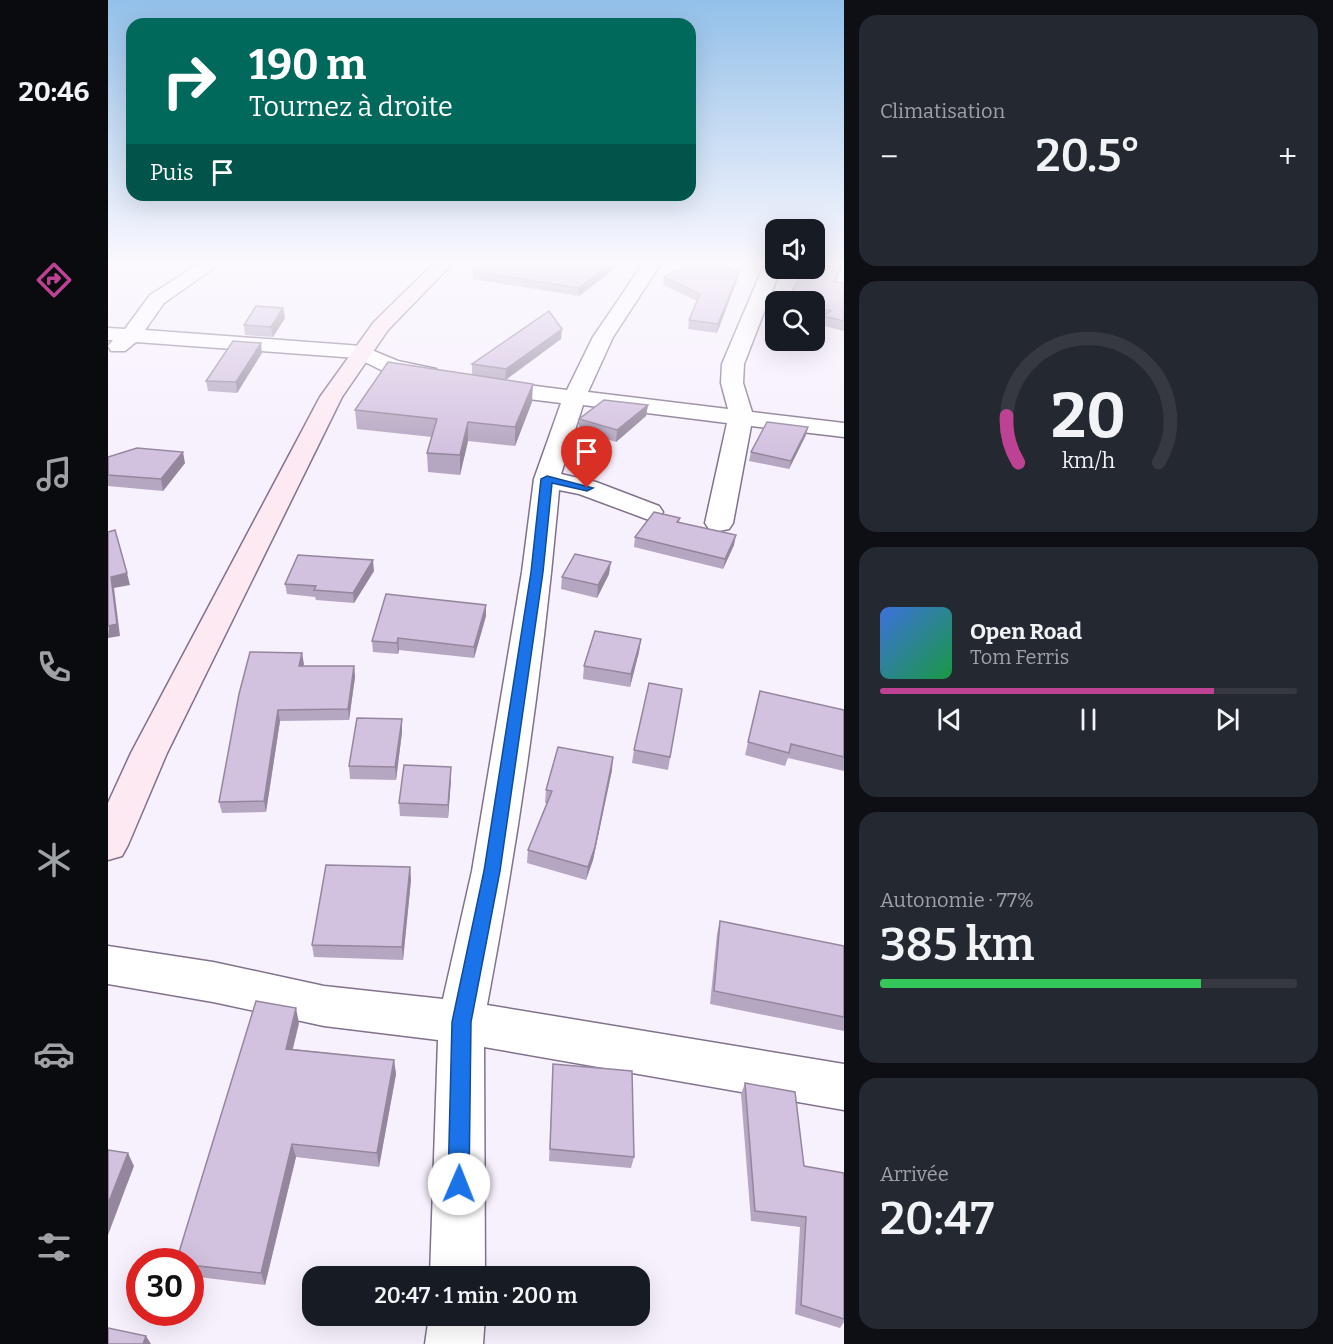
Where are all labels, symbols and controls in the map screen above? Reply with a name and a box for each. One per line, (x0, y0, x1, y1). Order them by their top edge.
text: 190 m (249, 40, 366, 90)
icon: right (150, 42, 228, 120)
text: 20:46 (18, 76, 90, 108)
text: Tournez à droite (249, 91, 453, 123)
text: Climatisation (880, 99, 1005, 123)
text: 20.5° (1035, 129, 1141, 183)
text: − (880, 137, 898, 177)
text: + (1278, 137, 1297, 177)
icon: arrive (206, 156, 239, 189)
text: Puis (150, 159, 194, 186)
map controls (765, 219, 825, 351)
button: sound (765, 219, 825, 279)
icon: directions (33, 259, 75, 301)
button: search (765, 291, 825, 351)
text: 20 (1051, 379, 1126, 454)
pin (561, 426, 612, 488)
icon: arrive (570, 435, 603, 468)
text: km/h (1062, 449, 1115, 475)
icon: music (33, 453, 75, 495)
text: Open Road (970, 618, 1082, 645)
text: Tom Ferris (970, 645, 1069, 669)
icon: phone (33, 646, 75, 688)
icon: previous (933, 703, 966, 736)
icon: pause (1072, 703, 1105, 736)
icon: next (1211, 703, 1244, 736)
icon: climate (33, 839, 75, 881)
text: Autonomie · 77% (880, 888, 1034, 912)
text: 385 km (880, 918, 1034, 972)
icon: car (33, 1033, 75, 1075)
position arrow (427, 1152, 491, 1216)
text: Arrivée (880, 1162, 949, 1186)
text: 20:47 (880, 1192, 994, 1246)
icon: filters (33, 1226, 75, 1268)
speed limit sign: 30 (126, 1248, 204, 1326)
text: 20:47 · 1 min · 200 m (375, 1282, 577, 1309)

